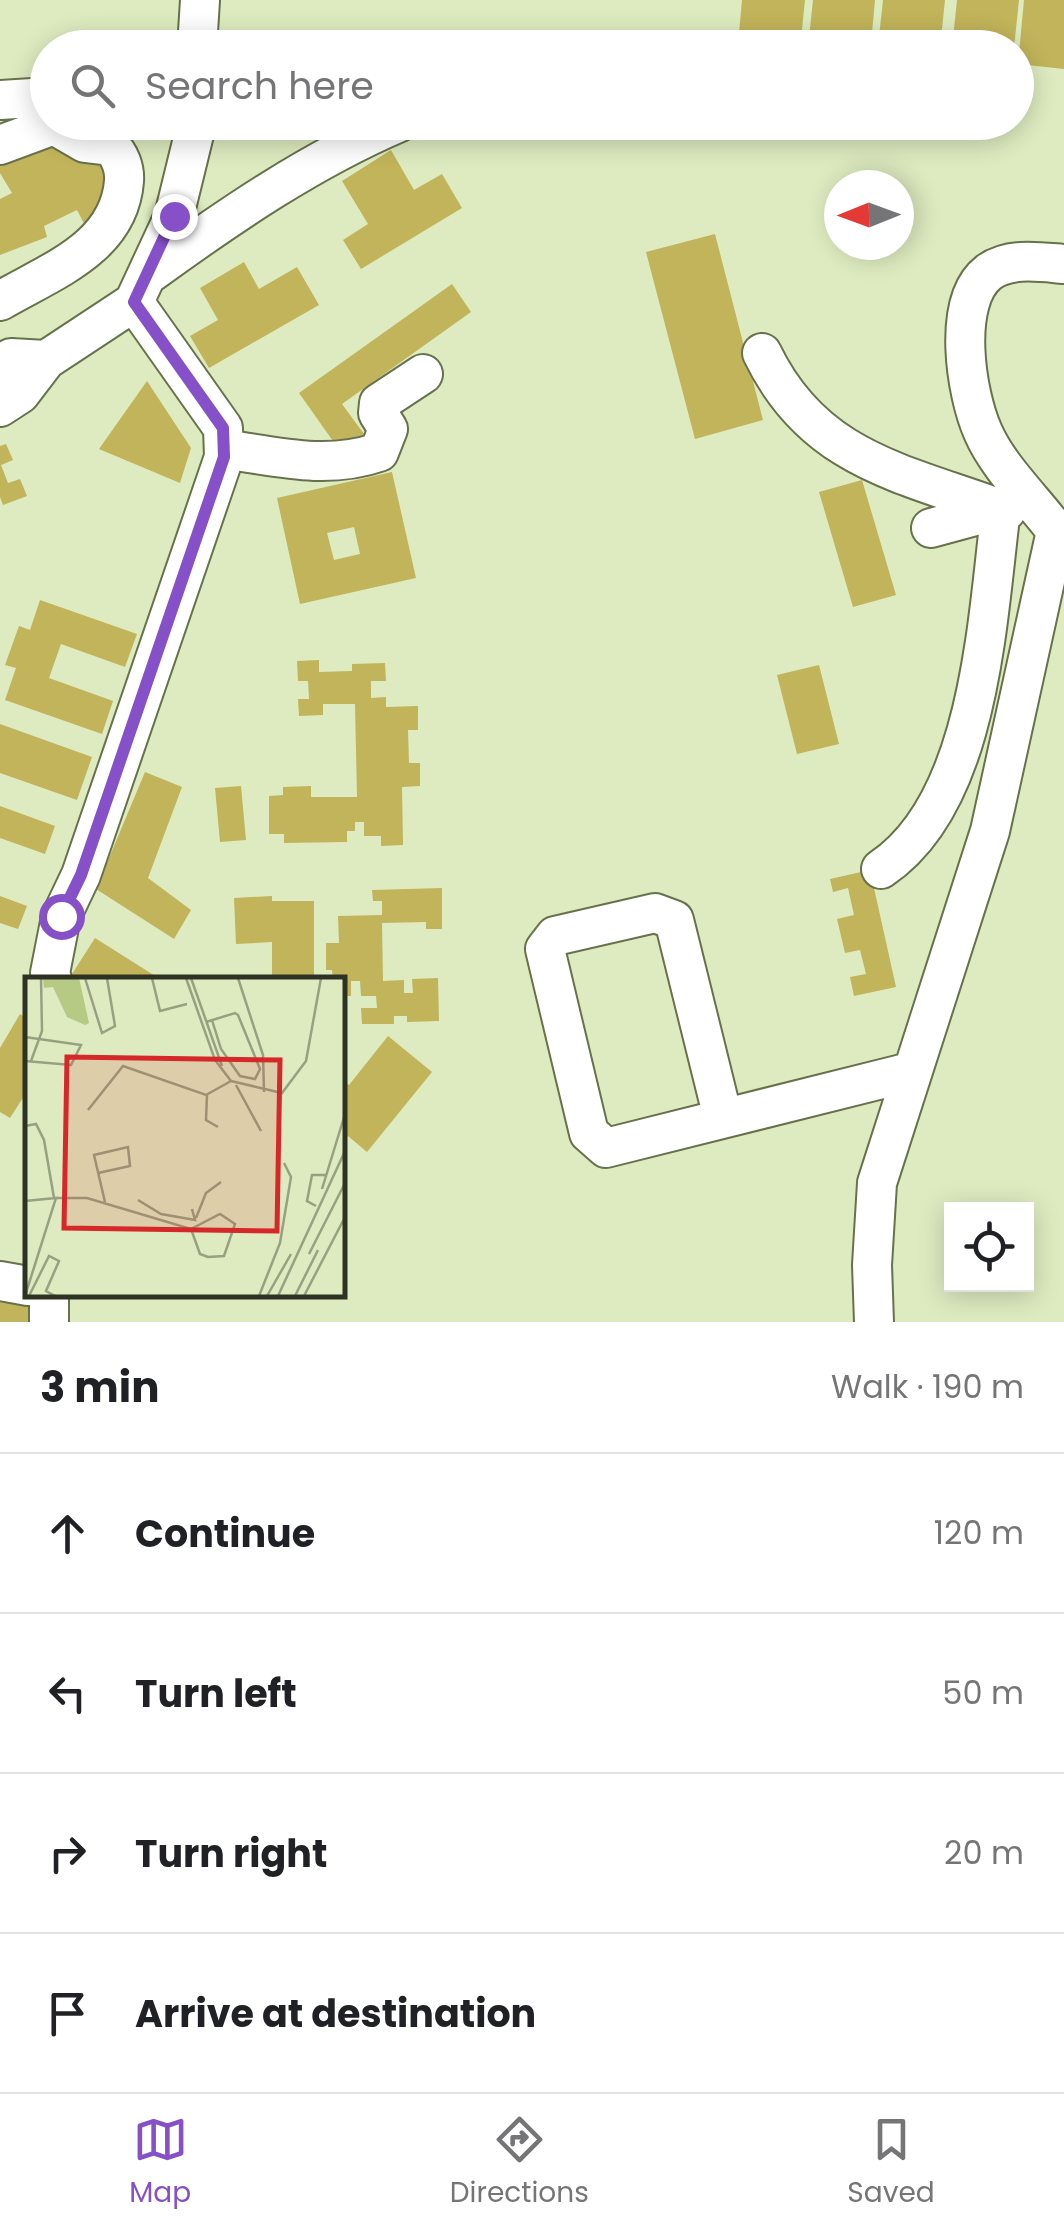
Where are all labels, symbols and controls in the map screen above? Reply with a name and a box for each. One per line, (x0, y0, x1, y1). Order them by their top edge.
search box (30, 30, 1034, 140)
icon: search (65, 58, 120, 113)
text: Search here (145, 59, 374, 112)
north arrow (824, 170, 914, 260)
route end (152, 194, 198, 240)
route start (39, 894, 85, 940)
inset map (25, 977, 345, 1297)
map controls (944, 1202, 1034, 1292)
button: locate (944, 1202, 1034, 1292)
text: 3 min (40, 1358, 160, 1417)
text: Walk · 190 m (831, 1364, 1024, 1409)
icon: ahead (40, 1506, 95, 1561)
text: Continue (135, 1507, 315, 1560)
text: 120 m (934, 1510, 1024, 1555)
icon: left (40, 1666, 95, 1721)
text: Turn left (135, 1667, 297, 1720)
text: 50 m (942, 1670, 1024, 1715)
icon: right (40, 1826, 95, 1881)
text: Turn right (135, 1827, 327, 1880)
text: 20 m (944, 1830, 1024, 1875)
icon: arrive (40, 1986, 95, 2041)
text: Arrive at destination (135, 1987, 536, 2040)
tab: Map (129, 2112, 191, 2214)
tab: Directions (450, 2112, 589, 2214)
tab: Saved (847, 2112, 935, 2214)

